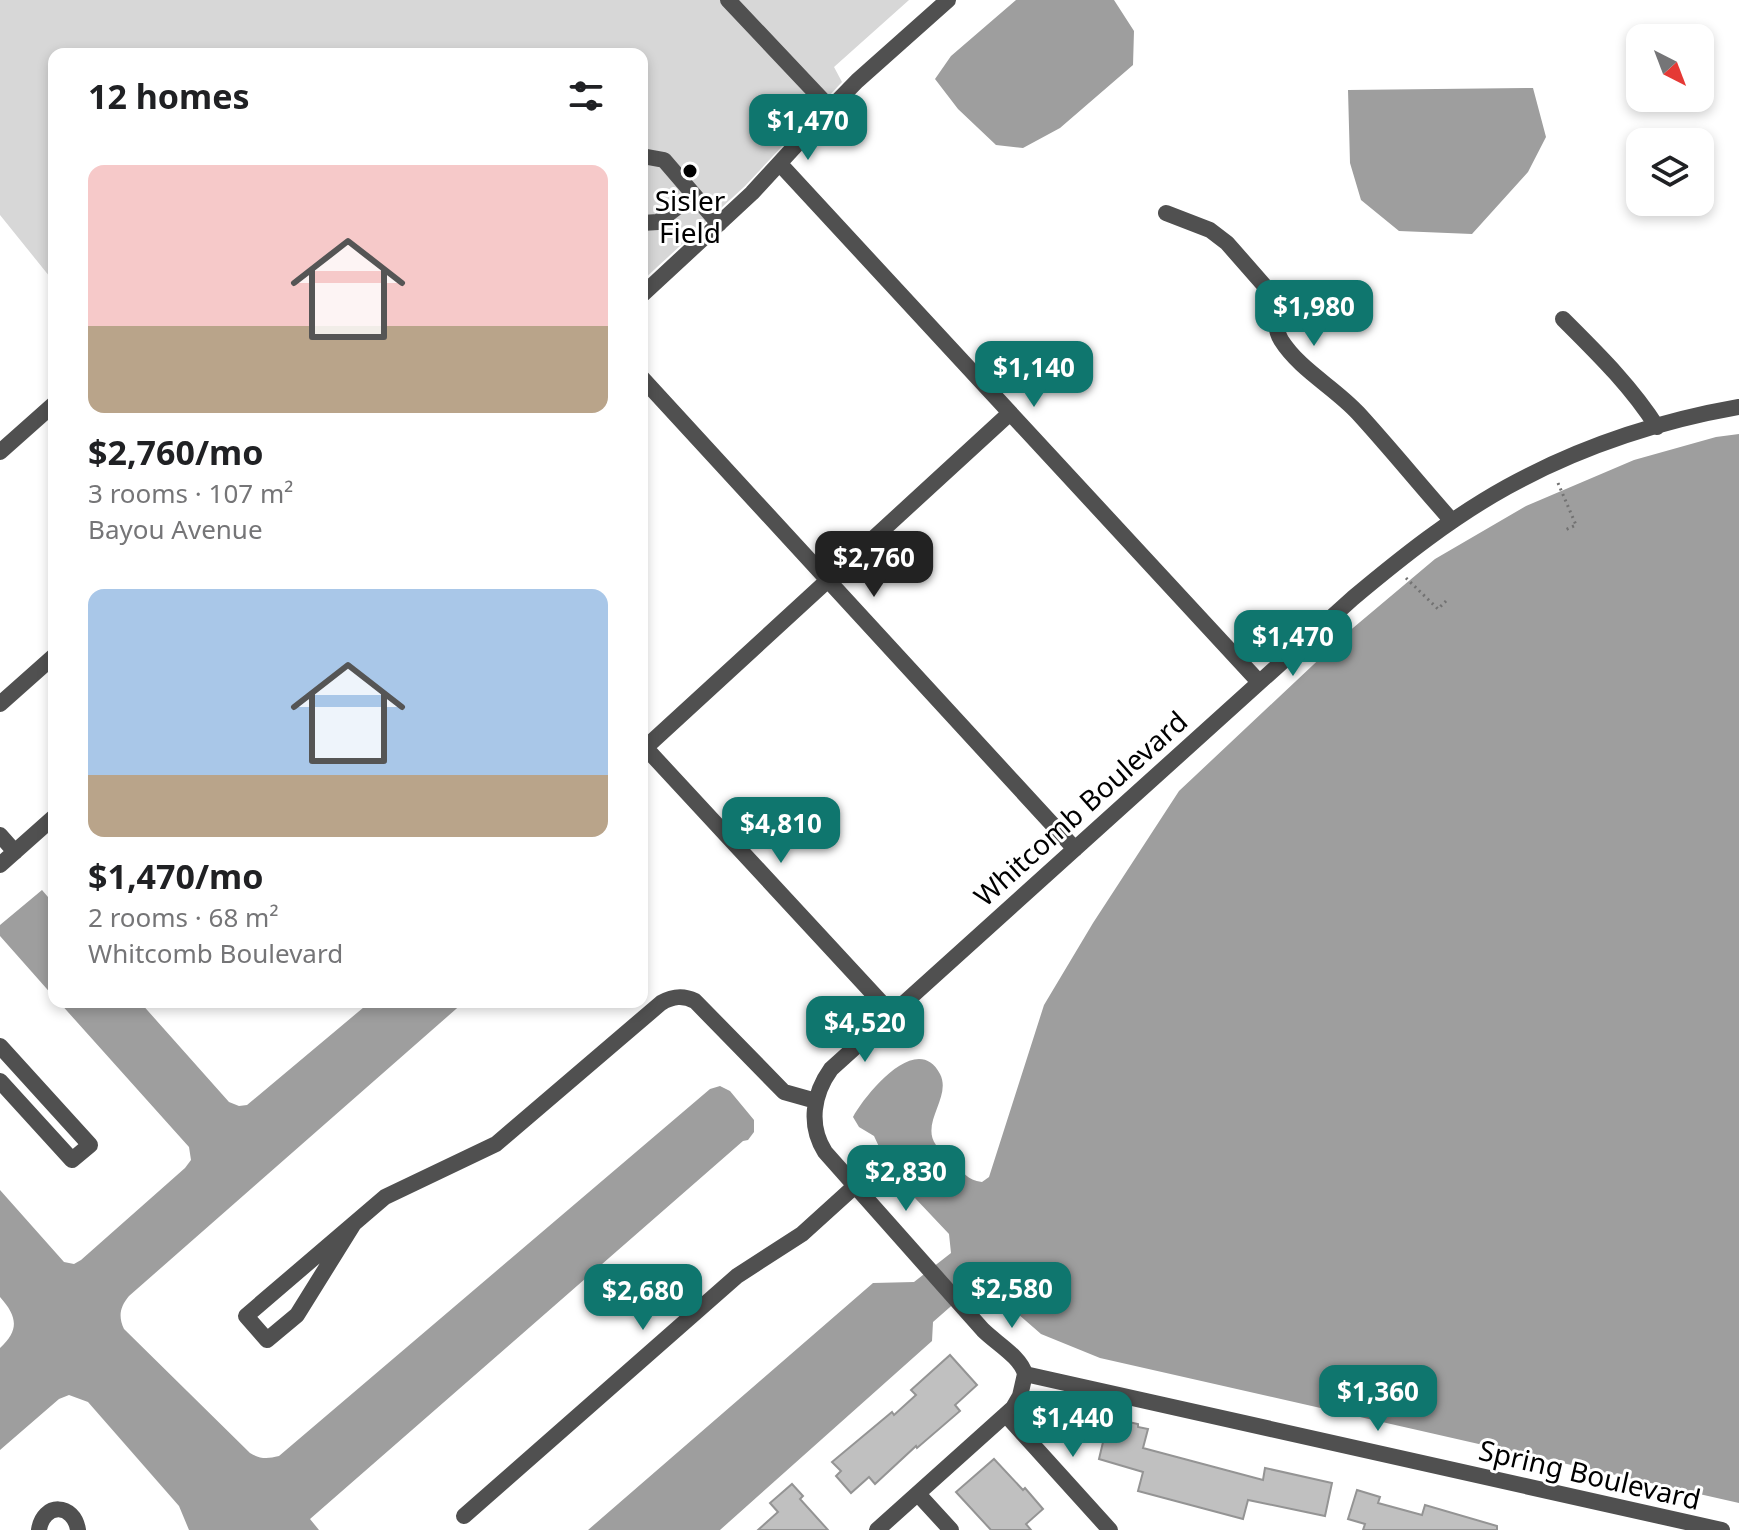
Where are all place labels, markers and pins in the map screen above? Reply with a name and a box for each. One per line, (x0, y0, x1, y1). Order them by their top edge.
pin: $1,470 (743, 94, 873, 162)
marker: Sisler Field (681, 162, 699, 180)
place label: Sisler Field (655, 181, 726, 251)
pin: $1,980 (1249, 280, 1379, 348)
pin: $1,140 (969, 341, 1099, 409)
pin: $2,760 (809, 531, 939, 599)
pin: $1,470 (1228, 610, 1358, 678)
pin: $4,810 (716, 797, 846, 865)
pin: $4,520 (800, 996, 930, 1064)
pin: $2,830 (841, 1145, 971, 1213)
pin: $2,580 (947, 1262, 1077, 1330)
pin: $2,680 (578, 1264, 708, 1332)
pin: $1,360 (1313, 1365, 1443, 1433)
pin: $1,440 (1008, 1391, 1138, 1459)

